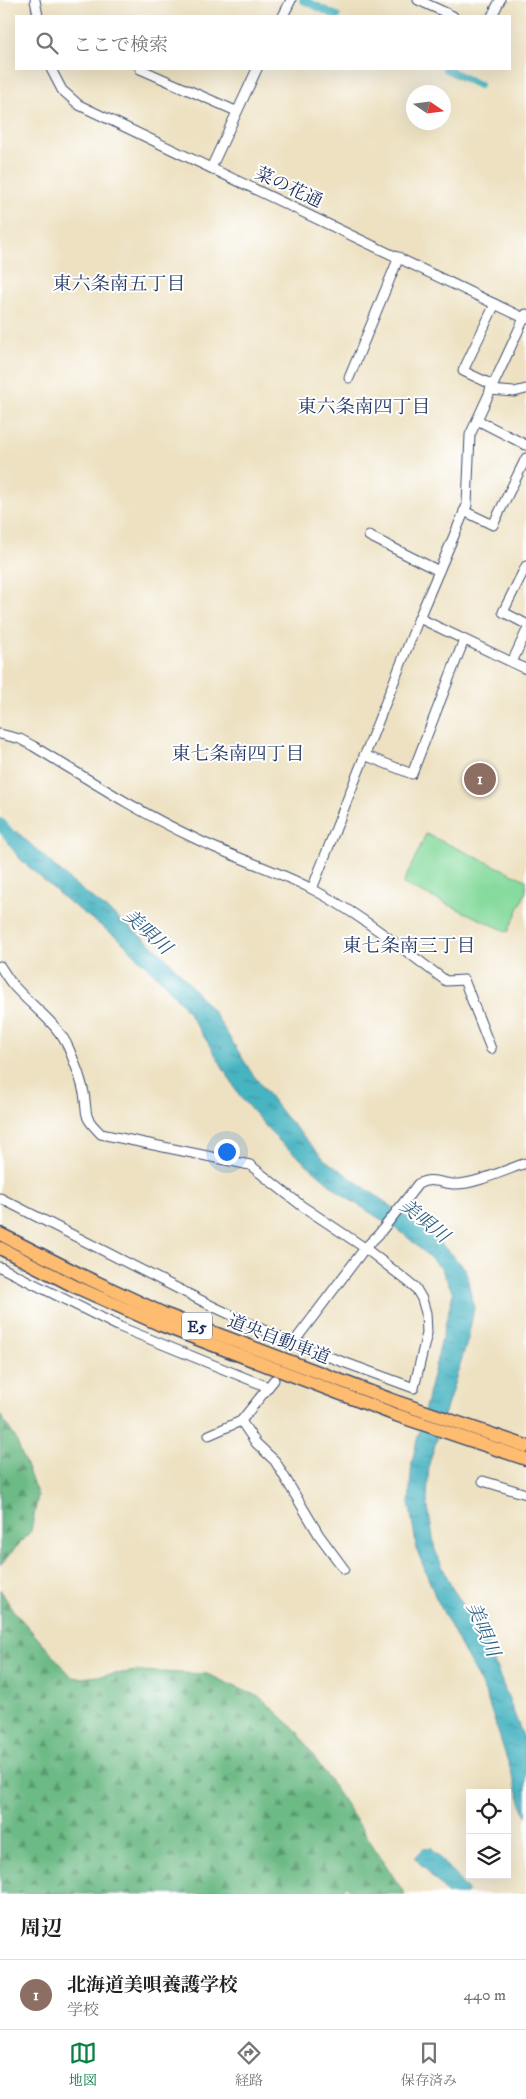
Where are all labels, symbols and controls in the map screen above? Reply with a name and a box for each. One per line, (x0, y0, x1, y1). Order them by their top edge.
search box (15, 15, 511, 70)
icon: search (33, 29, 61, 57)
text: ここで検索 (73, 34, 168, 57)
north arrow (406, 85, 451, 130)
street label: 菜の花通 (251, 163, 326, 213)
district label: 東六条南五丁目 (52, 273, 186, 296)
district label: 東六条南四丁目 (297, 396, 431, 419)
district label: 東七条南四丁目 (171, 743, 305, 766)
pin: 1 (464, 760, 496, 798)
water label: 美唄川 (118, 904, 177, 961)
district label: 東七条南三丁目 (342, 935, 476, 958)
your location (214, 1139, 240, 1165)
water label: 美唄川 (395, 1194, 455, 1249)
street label: 道央自動車道 (224, 1310, 333, 1370)
road number: E5 (182, 1312, 212, 1340)
water label: 美唄川 (461, 1599, 505, 1662)
map controls (466, 1789, 511, 1879)
button: locate (466, 1789, 511, 1834)
button: layers (466, 1834, 511, 1879)
text: 周辺 (20, 1916, 62, 1942)
text: 北海道美唄養護学校 (67, 1974, 238, 1997)
text: 1 (33, 1985, 39, 2005)
text: 440 m (464, 1985, 506, 2005)
text: 学校 (67, 2000, 99, 2020)
tab: 地図 (69, 2039, 97, 2090)
tab: 経路 (235, 2039, 263, 2090)
tab: 保存済み (401, 2039, 457, 2090)

